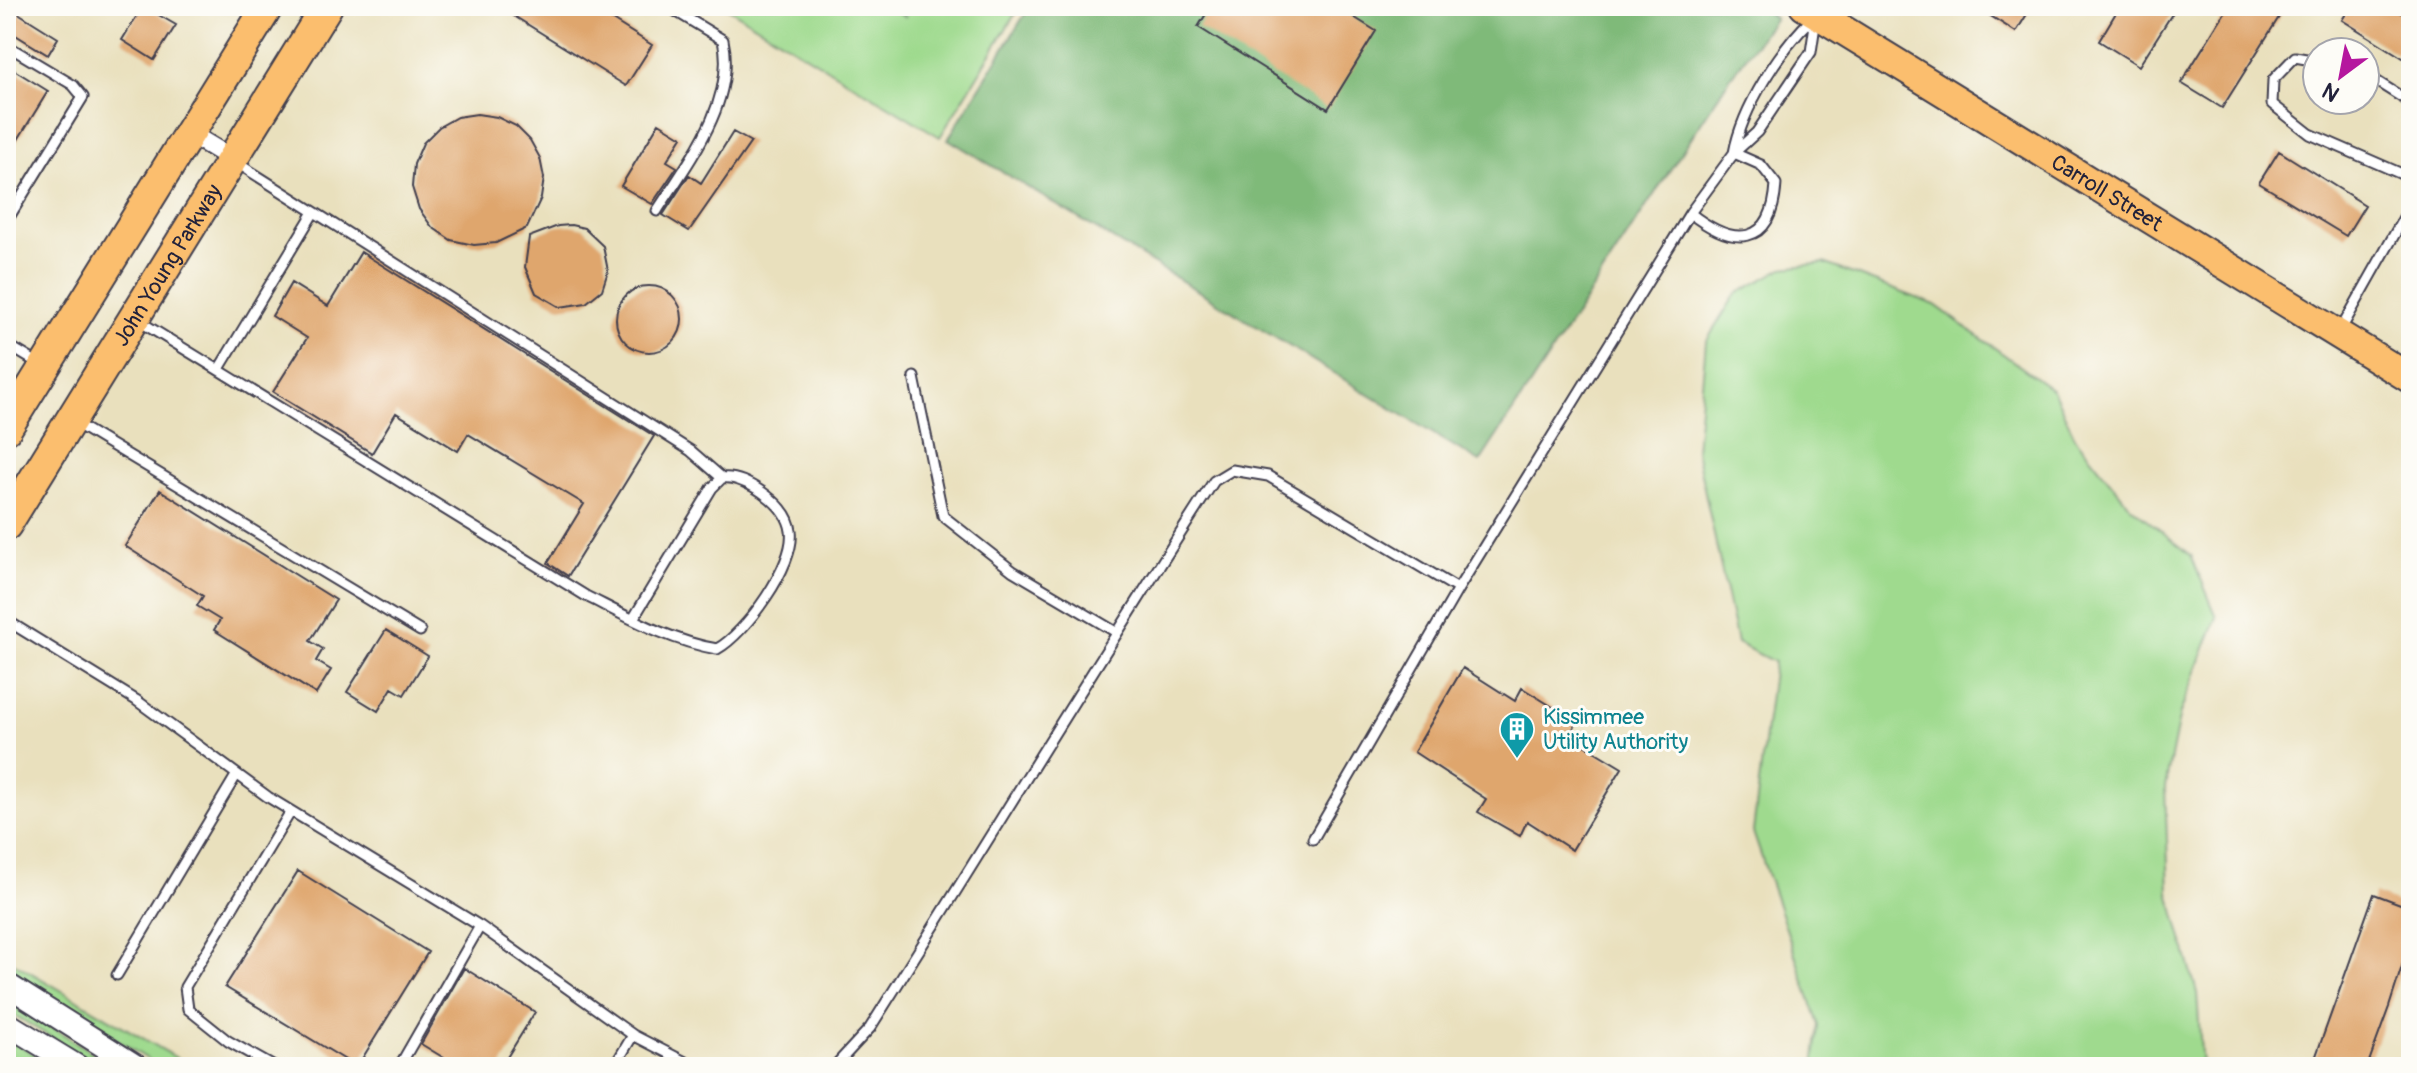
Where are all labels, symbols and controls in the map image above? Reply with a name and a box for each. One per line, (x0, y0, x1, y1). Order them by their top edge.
north arrow (2301, 36, 2381, 116)
text: N (2317, 76, 2345, 108)
street label: Carroll Street (2046, 148, 2168, 238)
street label: John Young Parkway (107, 179, 228, 351)
place label: Kissimmee Utility Authority (1543, 703, 1688, 756)
building icon: Kissimmee Utility Authority (1498, 710, 1536, 760)

